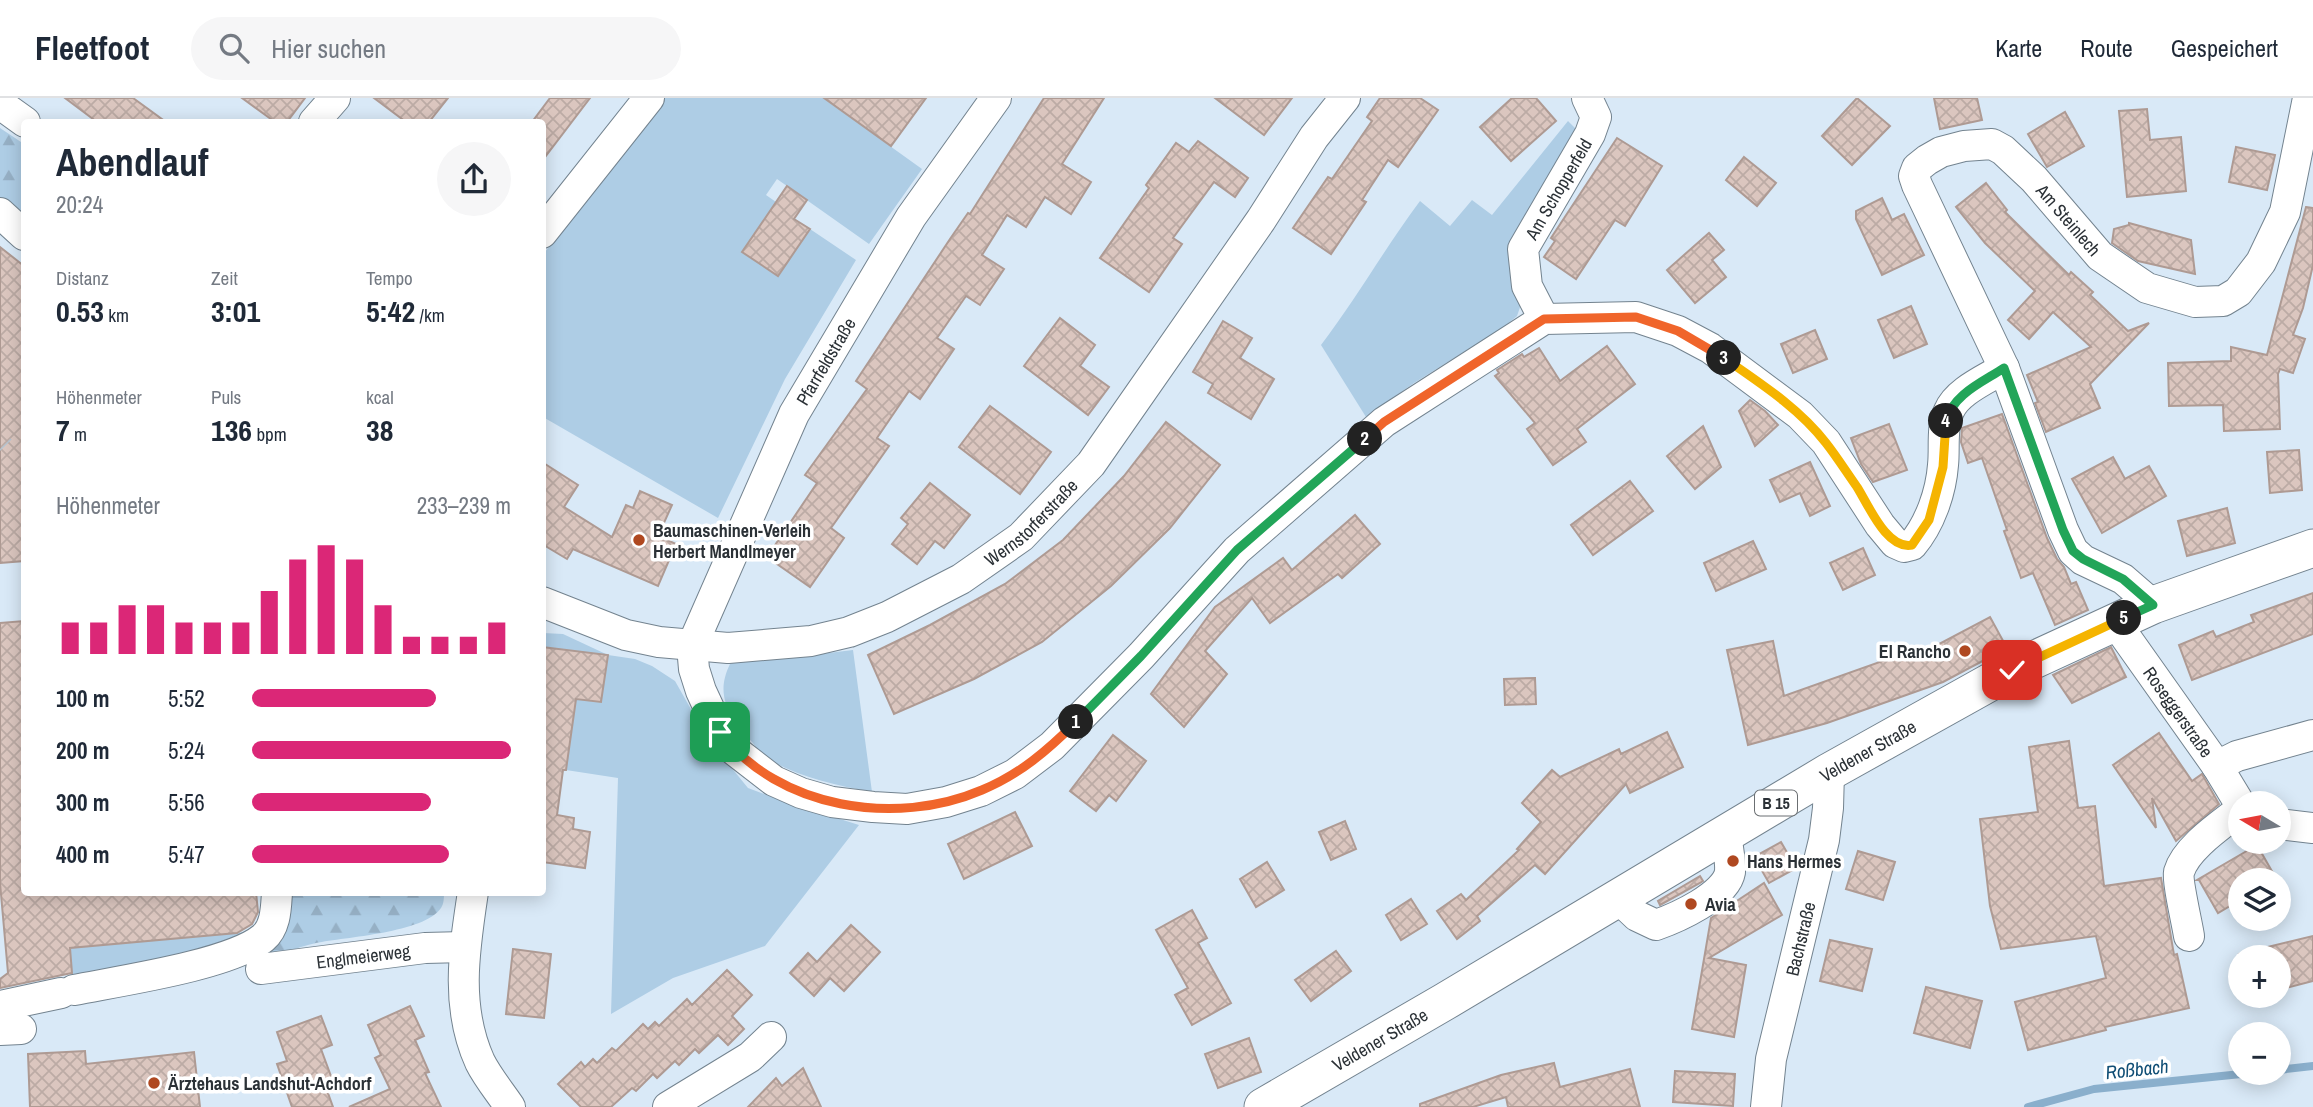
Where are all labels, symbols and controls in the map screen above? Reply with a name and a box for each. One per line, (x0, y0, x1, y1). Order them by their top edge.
search box (191, 17, 681, 80)
text: Fleetfoot (35, 26, 149, 70)
icon: search (215, 29, 253, 67)
text: Hier suchen (271, 31, 386, 66)
text: Karte (1995, 32, 2042, 64)
text: Route (2080, 32, 2133, 64)
text: Gespeichert (2171, 32, 2278, 64)
street label: Am Schopperfeld (1518, 134, 1597, 245)
text: Abendlauf (56, 137, 208, 188)
button: share (437, 142, 511, 216)
street label: Am Steinlech (2030, 177, 2107, 261)
text: 20:24 (56, 189, 103, 220)
text: Distanz (56, 265, 109, 291)
text: Zeit (211, 265, 238, 291)
text: Tempo (366, 265, 413, 291)
text: 0.53 (56, 291, 104, 331)
text: 3:01 (211, 291, 260, 331)
text: 5:42 (366, 291, 415, 331)
text: km (104, 302, 129, 328)
text: /km (415, 302, 445, 328)
street label: Pfarrfeldstraße (790, 313, 861, 409)
pin: 3 (1706, 341, 1742, 376)
text: 3 (1719, 344, 1728, 370)
text: Höhenmeter (56, 384, 142, 410)
text: Puls (211, 384, 241, 410)
text: kcal (366, 384, 394, 410)
pin: 4 (1928, 404, 1964, 438)
text: 4 (1941, 407, 1950, 433)
text: 7 (56, 410, 70, 450)
text: 136 (211, 410, 252, 450)
text: 38 (366, 410, 393, 450)
text: m (70, 421, 87, 447)
text: bpm (252, 421, 287, 447)
pin: 2 (1348, 422, 1382, 456)
text: 2 (1360, 425, 1369, 451)
street label: Wernstorferstraße (979, 473, 1083, 571)
text: Höhenmeter (56, 490, 160, 521)
text: 233–239 m (417, 490, 511, 521)
place label: Baumaschinen-Verleih Herbert Mandlmeyer (653, 518, 811, 564)
marker: Baumaschinen-Verleih Herbert Mandlmeyer (631, 532, 647, 548)
pin: 5 (2106, 601, 2142, 636)
text: 5 (2119, 604, 2128, 630)
place label: El Rancho (1879, 639, 1951, 664)
pin (1982, 640, 2042, 700)
marker: El Rancho (1957, 643, 1973, 659)
icon: check (1993, 651, 2031, 689)
street label: Roseggerstraße (2138, 661, 2219, 762)
text: 100 m (56, 683, 109, 714)
text: 5:52 (168, 683, 205, 714)
pin (690, 702, 750, 762)
pin: 1 (1058, 704, 1094, 740)
text: 1 (1071, 708, 1080, 734)
icon: arrive (701, 713, 739, 751)
street label: Veldener Straße (1815, 714, 1920, 787)
text: 200 m (56, 735, 109, 766)
text: 5:24 (168, 735, 205, 766)
text: 300 m (56, 787, 109, 818)
text: 5:56 (168, 787, 205, 818)
road number: B 15 (1755, 790, 1797, 816)
north arrow (2228, 791, 2291, 854)
map controls (2228, 791, 2291, 1085)
text: 400 m (56, 839, 109, 870)
text: 5:47 (168, 839, 205, 870)
place label: Hans Hermes (1747, 849, 1841, 874)
marker: Hans Hermes (1725, 853, 1741, 869)
button: layers (2228, 868, 2291, 931)
place label: Avia (1705, 892, 1736, 917)
marker: Avia (1683, 896, 1699, 912)
street label: Bachstraße (1779, 899, 1821, 978)
street label: Englmeierweg (315, 937, 412, 974)
button: + (2228, 945, 2291, 1008)
street label: Veldener Straße (1327, 1002, 1432, 1077)
button: − (2228, 1022, 2291, 1085)
water label: Roßbach (2104, 1053, 2170, 1085)
place label: Ärztehaus Landshut-Achdorf (168, 1071, 371, 1096)
marker: Ärztehaus Landshut-Achdorf (146, 1075, 162, 1091)

